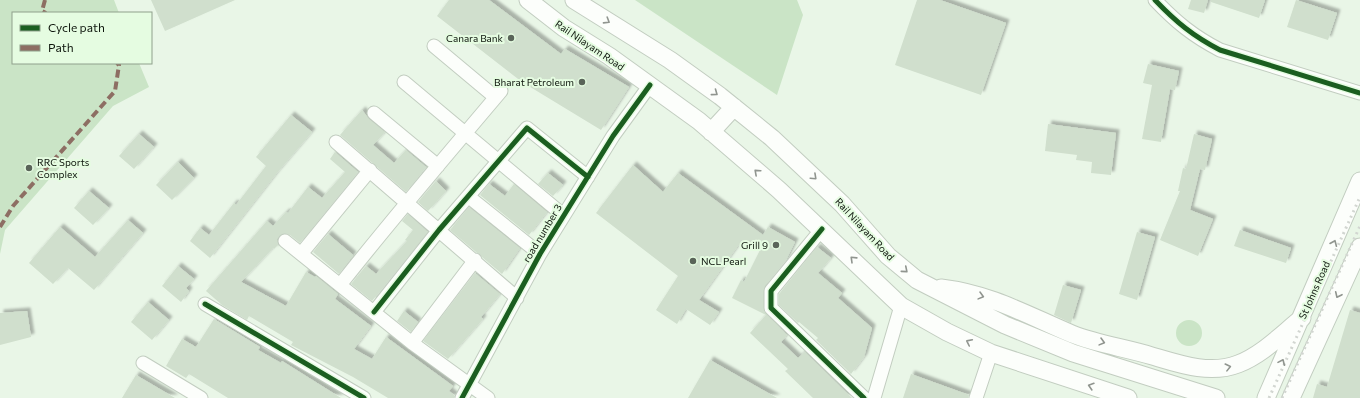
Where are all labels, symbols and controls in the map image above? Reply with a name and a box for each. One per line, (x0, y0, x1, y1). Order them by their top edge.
legend (12, 12, 152, 64)
one-way arrow (603, 16, 610, 23)
street label: Rail Nilayam Road (553, 17, 627, 73)
text: Cycle path (48, 20, 105, 34)
place label: Canara Bank (446, 32, 504, 44)
marker: Canara Bank (506, 33, 516, 43)
text: Path (48, 40, 74, 54)
place label: Bharat Petroleum (494, 76, 574, 88)
marker: Bharat Petroleum (577, 77, 587, 87)
one-way arrow (711, 88, 718, 95)
place label: RRC Sports Complex (37, 156, 90, 180)
marker: RRC Sports Complex (24, 163, 34, 173)
one-way arrow (754, 169, 762, 176)
one-way arrow (809, 173, 817, 180)
street label: Rail Nilayam Road (833, 195, 897, 263)
street label: road number 3 (520, 202, 564, 264)
place label: Grill 9 (741, 239, 768, 251)
marker: Grill 9 (771, 240, 781, 250)
one-way arrow (1329, 240, 1337, 248)
place label: NCL Pearl (701, 255, 746, 267)
marker: NCL Pearl (688, 256, 698, 266)
one-way arrow (850, 256, 858, 264)
street label: St Johns Road (1296, 259, 1332, 321)
one-way arrow (900, 265, 907, 272)
one-way arrow (977, 291, 984, 300)
one-way arrow (1335, 291, 1343, 299)
one-way arrow (1098, 337, 1105, 346)
one-way arrow (966, 339, 973, 347)
one-way arrow (1277, 359, 1285, 367)
one-way arrow (1225, 363, 1232, 371)
one-way arrow (1088, 383, 1095, 391)

